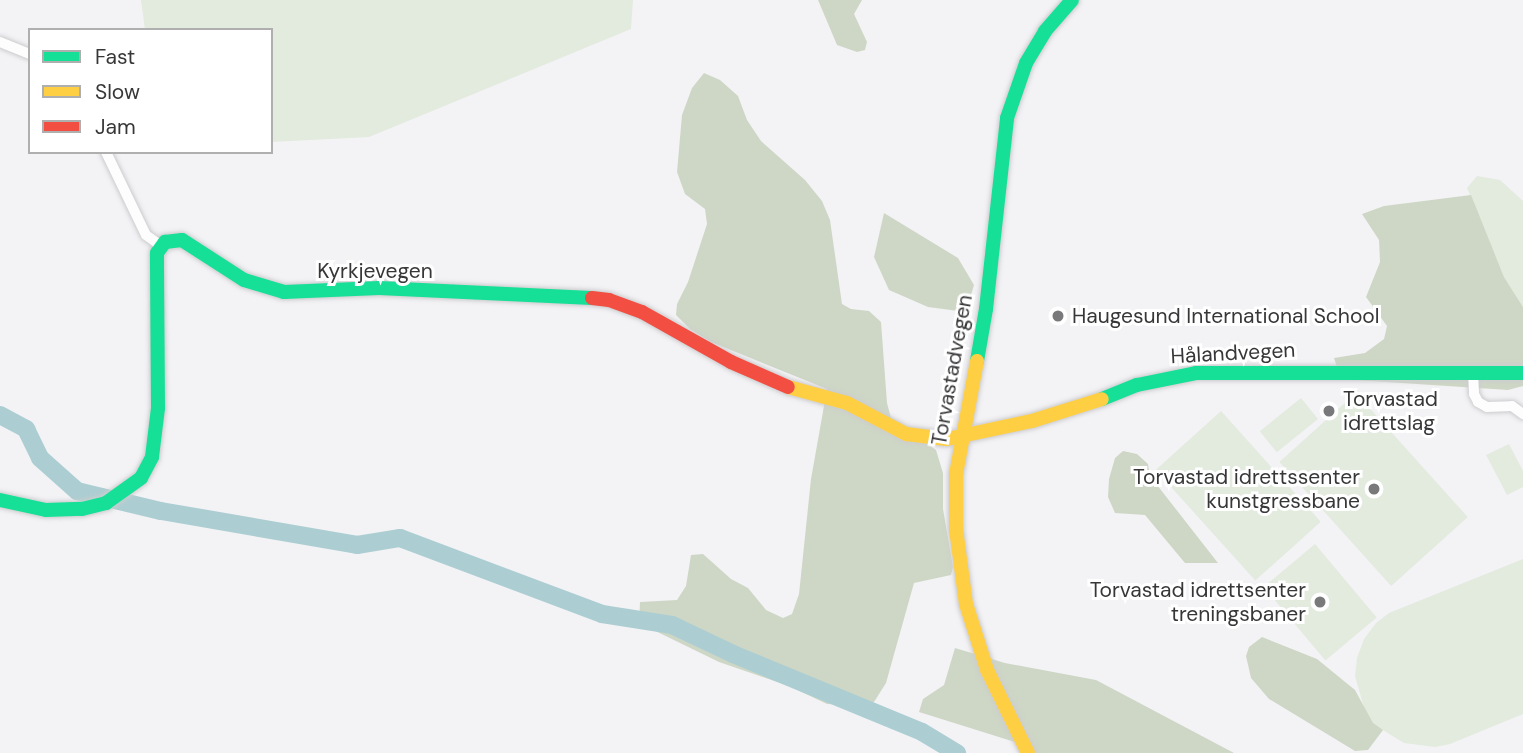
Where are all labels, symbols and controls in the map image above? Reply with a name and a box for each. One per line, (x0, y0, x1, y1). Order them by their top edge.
legend (28, 28, 273, 154)
text: Fast (95, 43, 135, 71)
text: Slow (95, 78, 140, 106)
text: Jam (95, 113, 136, 141)
street label: Kyrkjevegen (317, 258, 433, 284)
street label: Torvastadvegen (926, 293, 978, 447)
place label: Haugesund International School (1072, 303, 1379, 329)
marker: Haugesund International School (1050, 308, 1066, 324)
street label: Hålandvegen (1170, 337, 1296, 369)
place label: Torvastad idrettslag (1343, 386, 1438, 436)
marker: Torvastad idrettslag (1321, 403, 1337, 419)
place label: Torvastad idrettssenter kunstgressbane (1133, 464, 1360, 514)
marker: Torvastad idrettssenter kunstgressbane (1366, 481, 1382, 497)
place label: Torvastad idrettsenter treningsbaner (1090, 577, 1306, 627)
marker: Torvastad idrettsenter treningsbaner (1312, 594, 1328, 610)

